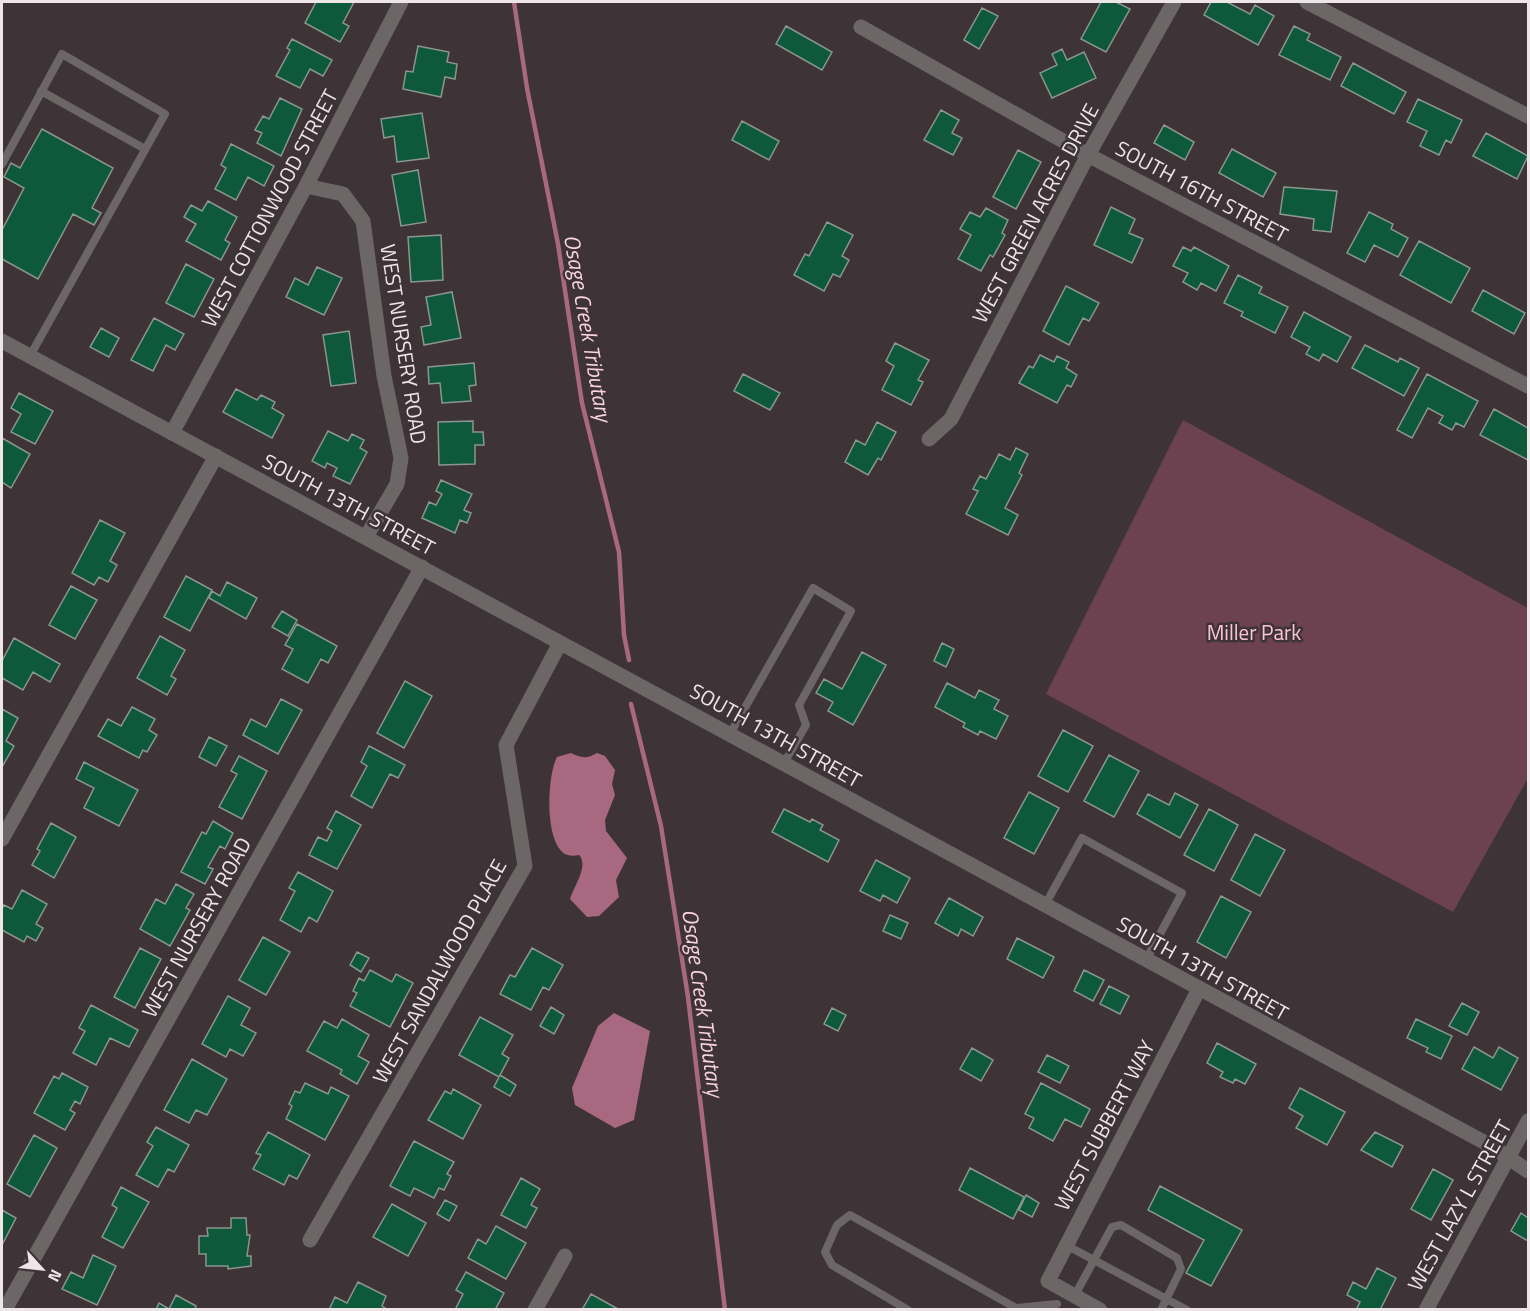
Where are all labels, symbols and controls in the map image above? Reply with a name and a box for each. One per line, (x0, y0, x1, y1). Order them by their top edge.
street label: WEST COTTONWOOD STREET (193, 83, 345, 333)
street label: WEST GREEN ACRES DRIVE (963, 97, 1107, 329)
street label: SOUTH 16TH STREET (1110, 132, 1294, 250)
water label: Osage Creek Tributary (555, 232, 622, 427)
street label: WEST NURSERY ROAD (372, 242, 436, 446)
street label: SOUTH 13TH STREET (257, 445, 441, 563)
park label: Miller Park (1207, 616, 1301, 648)
street label: SOUTH 13TH STREET (684, 675, 868, 795)
street label: WEST NURSERY ROAD (133, 831, 259, 1023)
street label: WEST SANDALWOOD PLACE (364, 853, 514, 1089)
water label: Osage Creek Tributary (673, 907, 733, 1102)
street label: SOUTH 13TH STREET (1111, 908, 1295, 1028)
street label: WEST SUBBERT WAY (1046, 1033, 1163, 1216)
street label: WEST LAZY L STREET (1399, 1114, 1519, 1296)
north arrow (12, 1239, 72, 1299)
text: N (42, 1265, 69, 1286)

